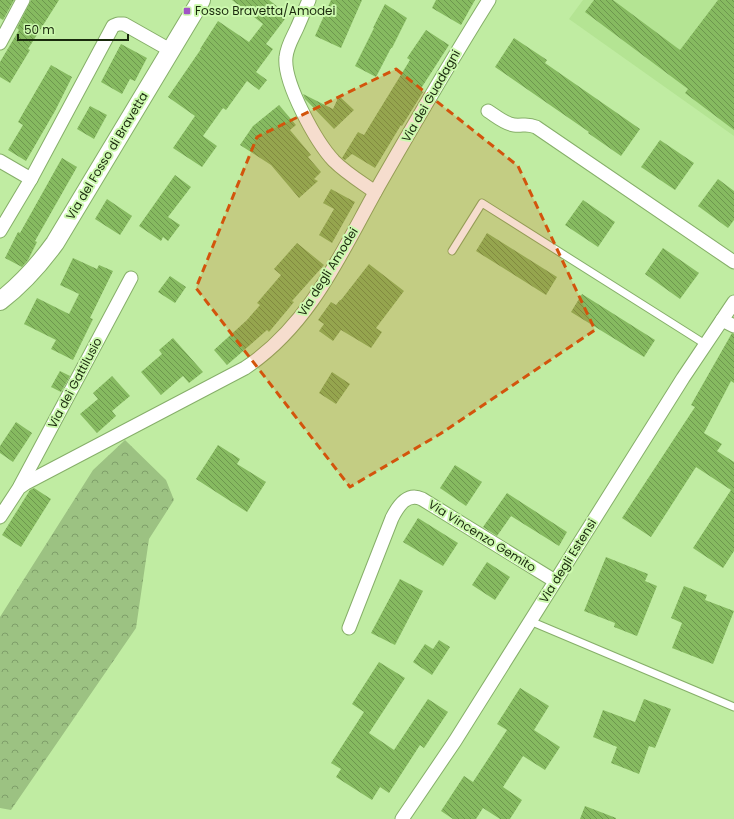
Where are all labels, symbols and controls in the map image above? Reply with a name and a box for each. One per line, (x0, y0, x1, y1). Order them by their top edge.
place label: Fosso Bravetta/Amodei (195, 2, 335, 19)
marker: Fosso Bravetta/Amodei (182, 6, 192, 16)
scale bar (18, 16, 128, 42)
text: 50 m (24, 21, 55, 38)
street label: Via dei Guadagni (397, 46, 464, 145)
street label: Via del Fosso di Bravetta (62, 89, 152, 223)
street label: Via degli Amodei (293, 224, 362, 319)
street label: Via dei Gattilusio (43, 334, 106, 431)
street label: Via Vincenzo Gemito (425, 496, 540, 576)
street label: Via degli Estensi (535, 515, 600, 606)

